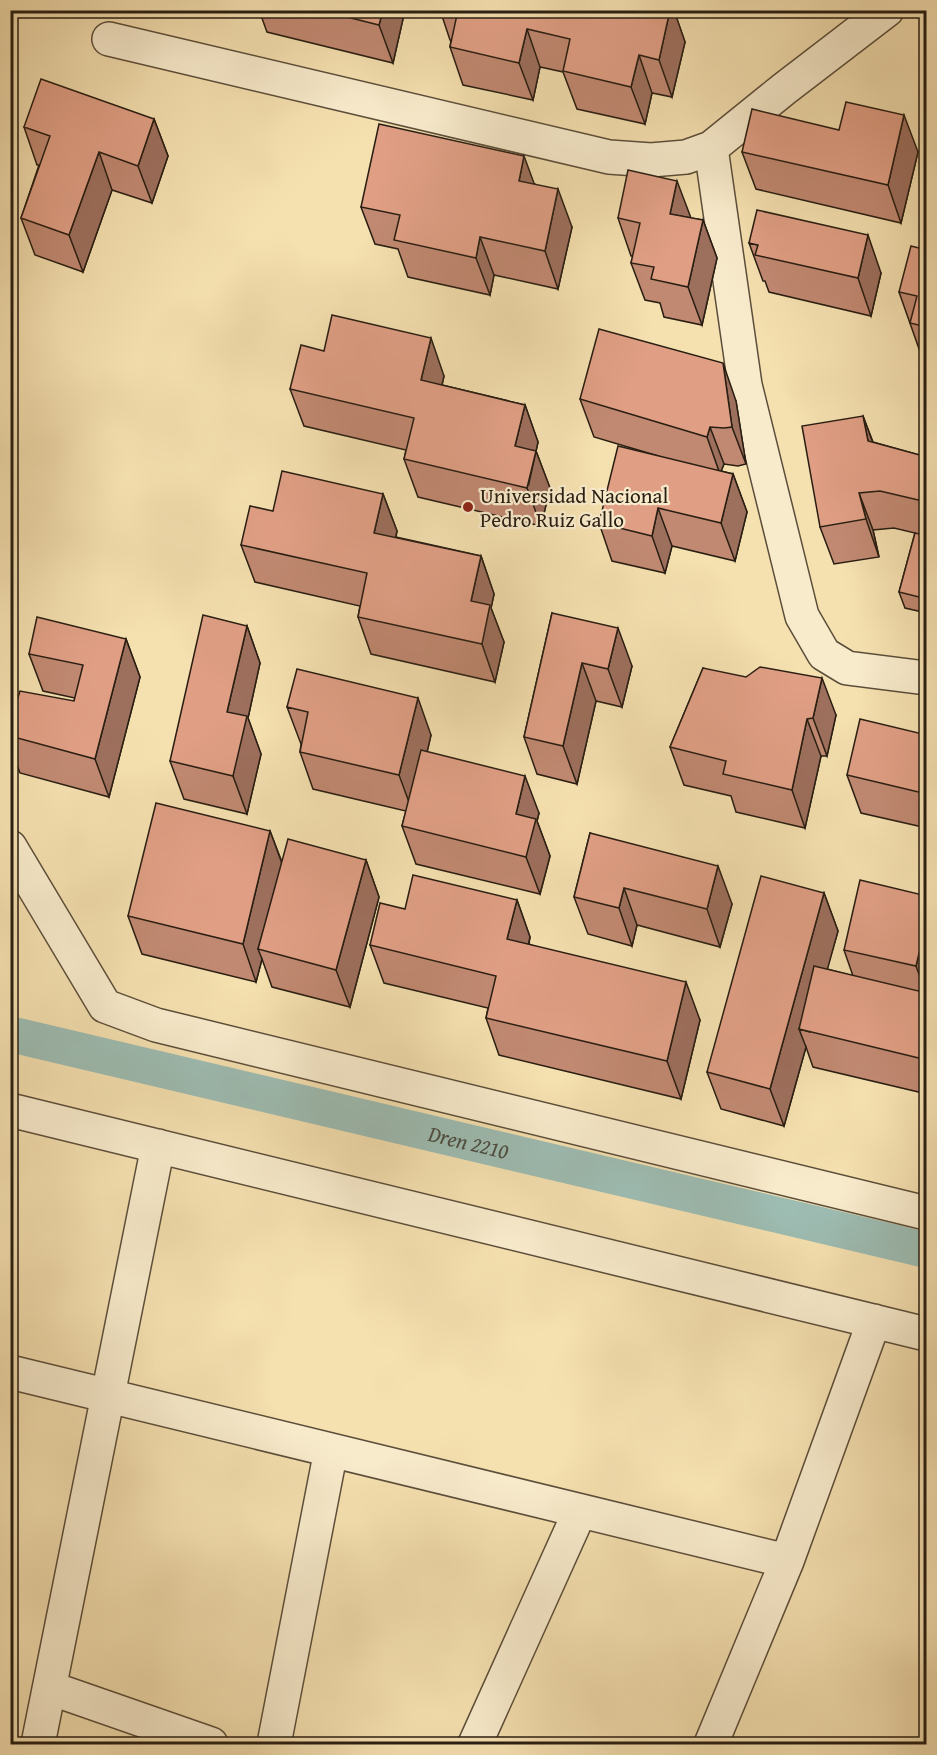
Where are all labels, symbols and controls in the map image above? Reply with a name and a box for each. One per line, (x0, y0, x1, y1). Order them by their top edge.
place label: Universidad Nacional Pedro Ruiz Gallo (480, 480, 668, 535)
marker: Universidad Nacional Pedro Ruiz Gallo (461, 500, 475, 514)
water label: Dren 2210 (424, 1117, 512, 1167)

